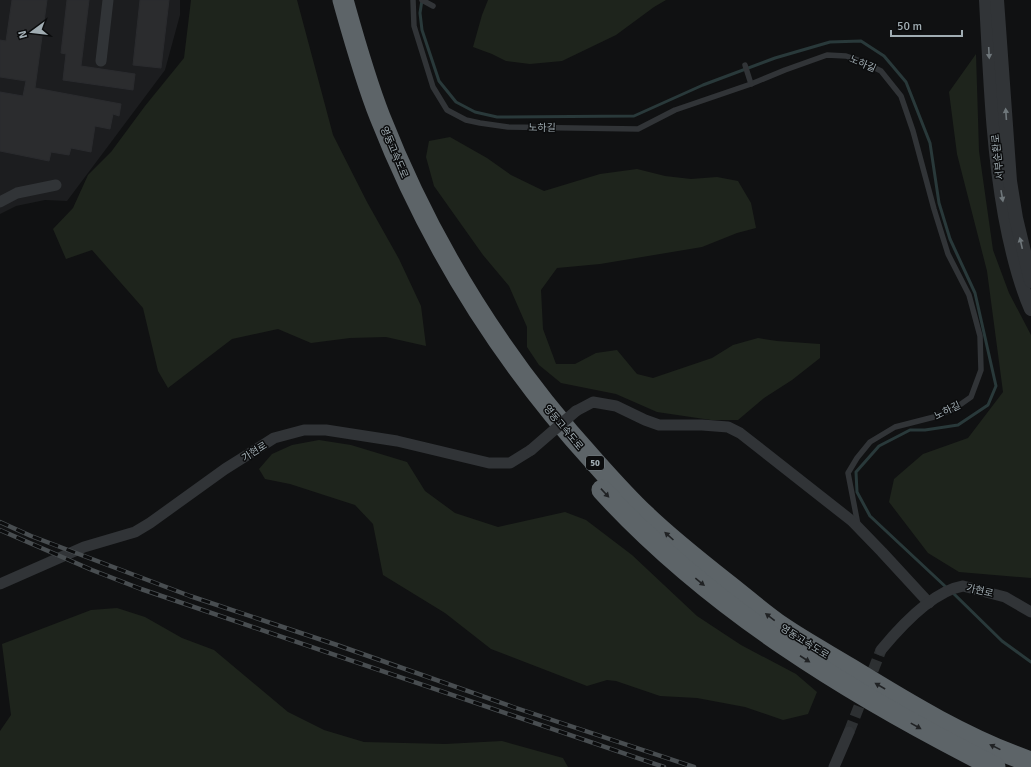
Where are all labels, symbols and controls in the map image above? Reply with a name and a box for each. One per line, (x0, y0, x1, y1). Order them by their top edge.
north arrow (12, 12, 52, 52)
scale bar (891, 12, 962, 38)
text: 50 m (897, 19, 922, 34)
text: N (16, 29, 30, 40)
one-way arrow (986, 47, 993, 59)
street label: 노하길 (848, 53, 878, 75)
one-way arrow (1002, 108, 1009, 120)
street label: 노하길 (528, 122, 556, 134)
street label: 영동고속도로 (378, 125, 410, 180)
street label: 서부순환로 (990, 133, 1006, 180)
one-way arrow (999, 190, 1005, 202)
one-way arrow (1018, 237, 1024, 249)
street label: 노하길 (932, 399, 962, 422)
street label: 영동고속도로 (541, 403, 586, 453)
street label: 가현로 (240, 439, 269, 464)
road number: 50 (586, 456, 604, 470)
one-way arrow (600, 488, 609, 499)
one-way arrow (664, 532, 673, 541)
one-way arrow (694, 577, 705, 586)
street label: 가현로 (965, 582, 995, 600)
one-way arrow (765, 614, 775, 622)
street label: 영동고속도로 (778, 622, 831, 662)
one-way arrow (799, 655, 811, 662)
one-way arrow (874, 683, 886, 690)
one-way arrow (910, 722, 922, 729)
one-way arrow (989, 744, 1001, 750)

